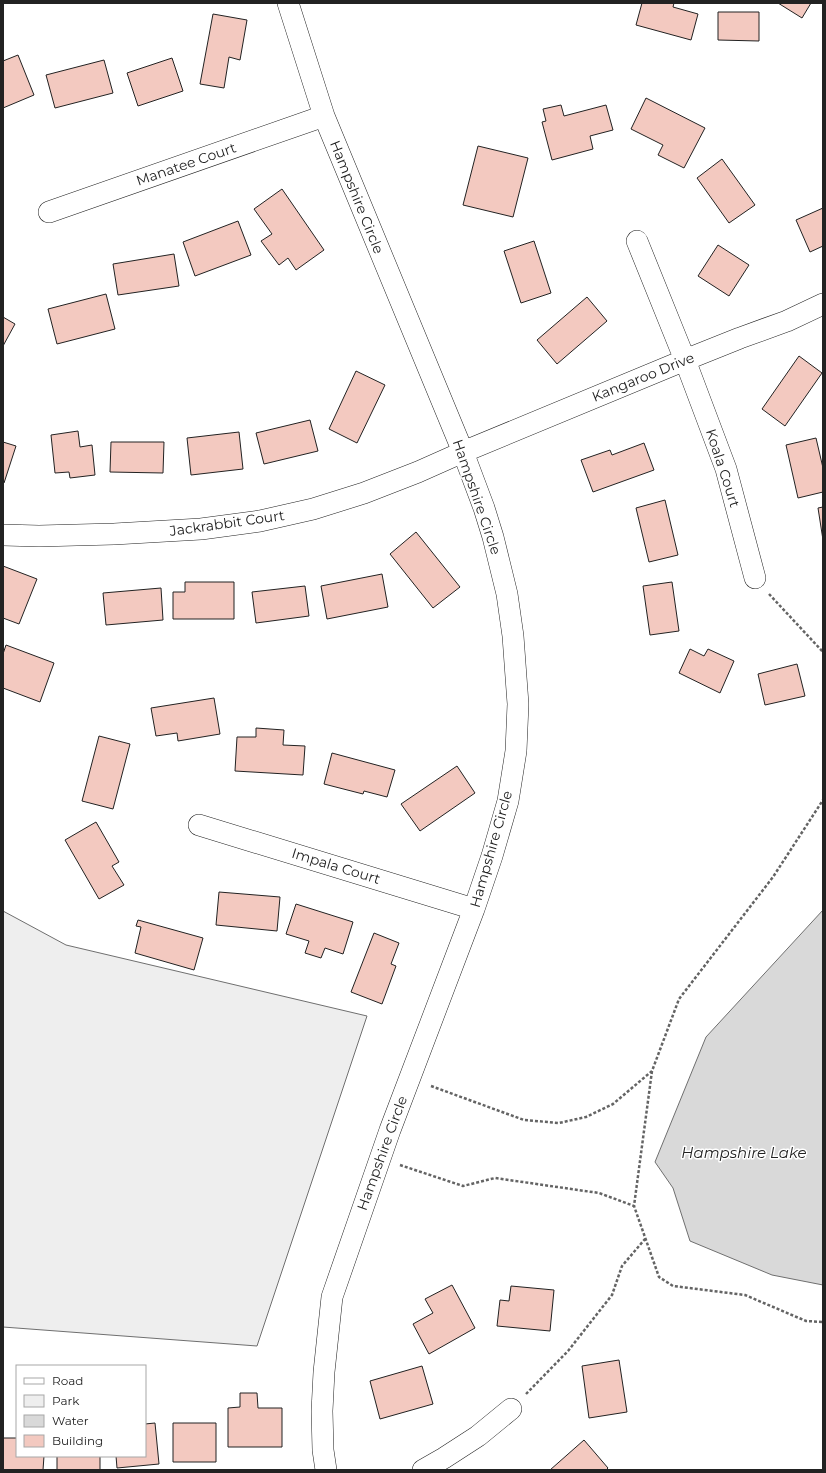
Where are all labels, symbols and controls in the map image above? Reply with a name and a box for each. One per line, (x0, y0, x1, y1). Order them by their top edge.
street label: Manatee Court (134, 138, 239, 190)
street label: Hampshire Circle (326, 138, 388, 256)
street label: Kangaroo Drive (589, 348, 697, 406)
street label: Koala Court (702, 426, 744, 510)
street label: Hampshire Circle (449, 437, 505, 557)
street label: Jackrabbit Court (167, 506, 286, 540)
street label: Hampshire Circle (466, 788, 516, 910)
street label: Impala Court (289, 844, 383, 888)
street label: Hampshire Circle (353, 1093, 411, 1213)
water label: Hampshire Lake (681, 1143, 807, 1162)
legend (16, 1365, 146, 1457)
text: Road (52, 1373, 83, 1388)
text: Park (52, 1393, 80, 1408)
text: Water (52, 1413, 89, 1428)
text: Building (52, 1433, 103, 1448)

